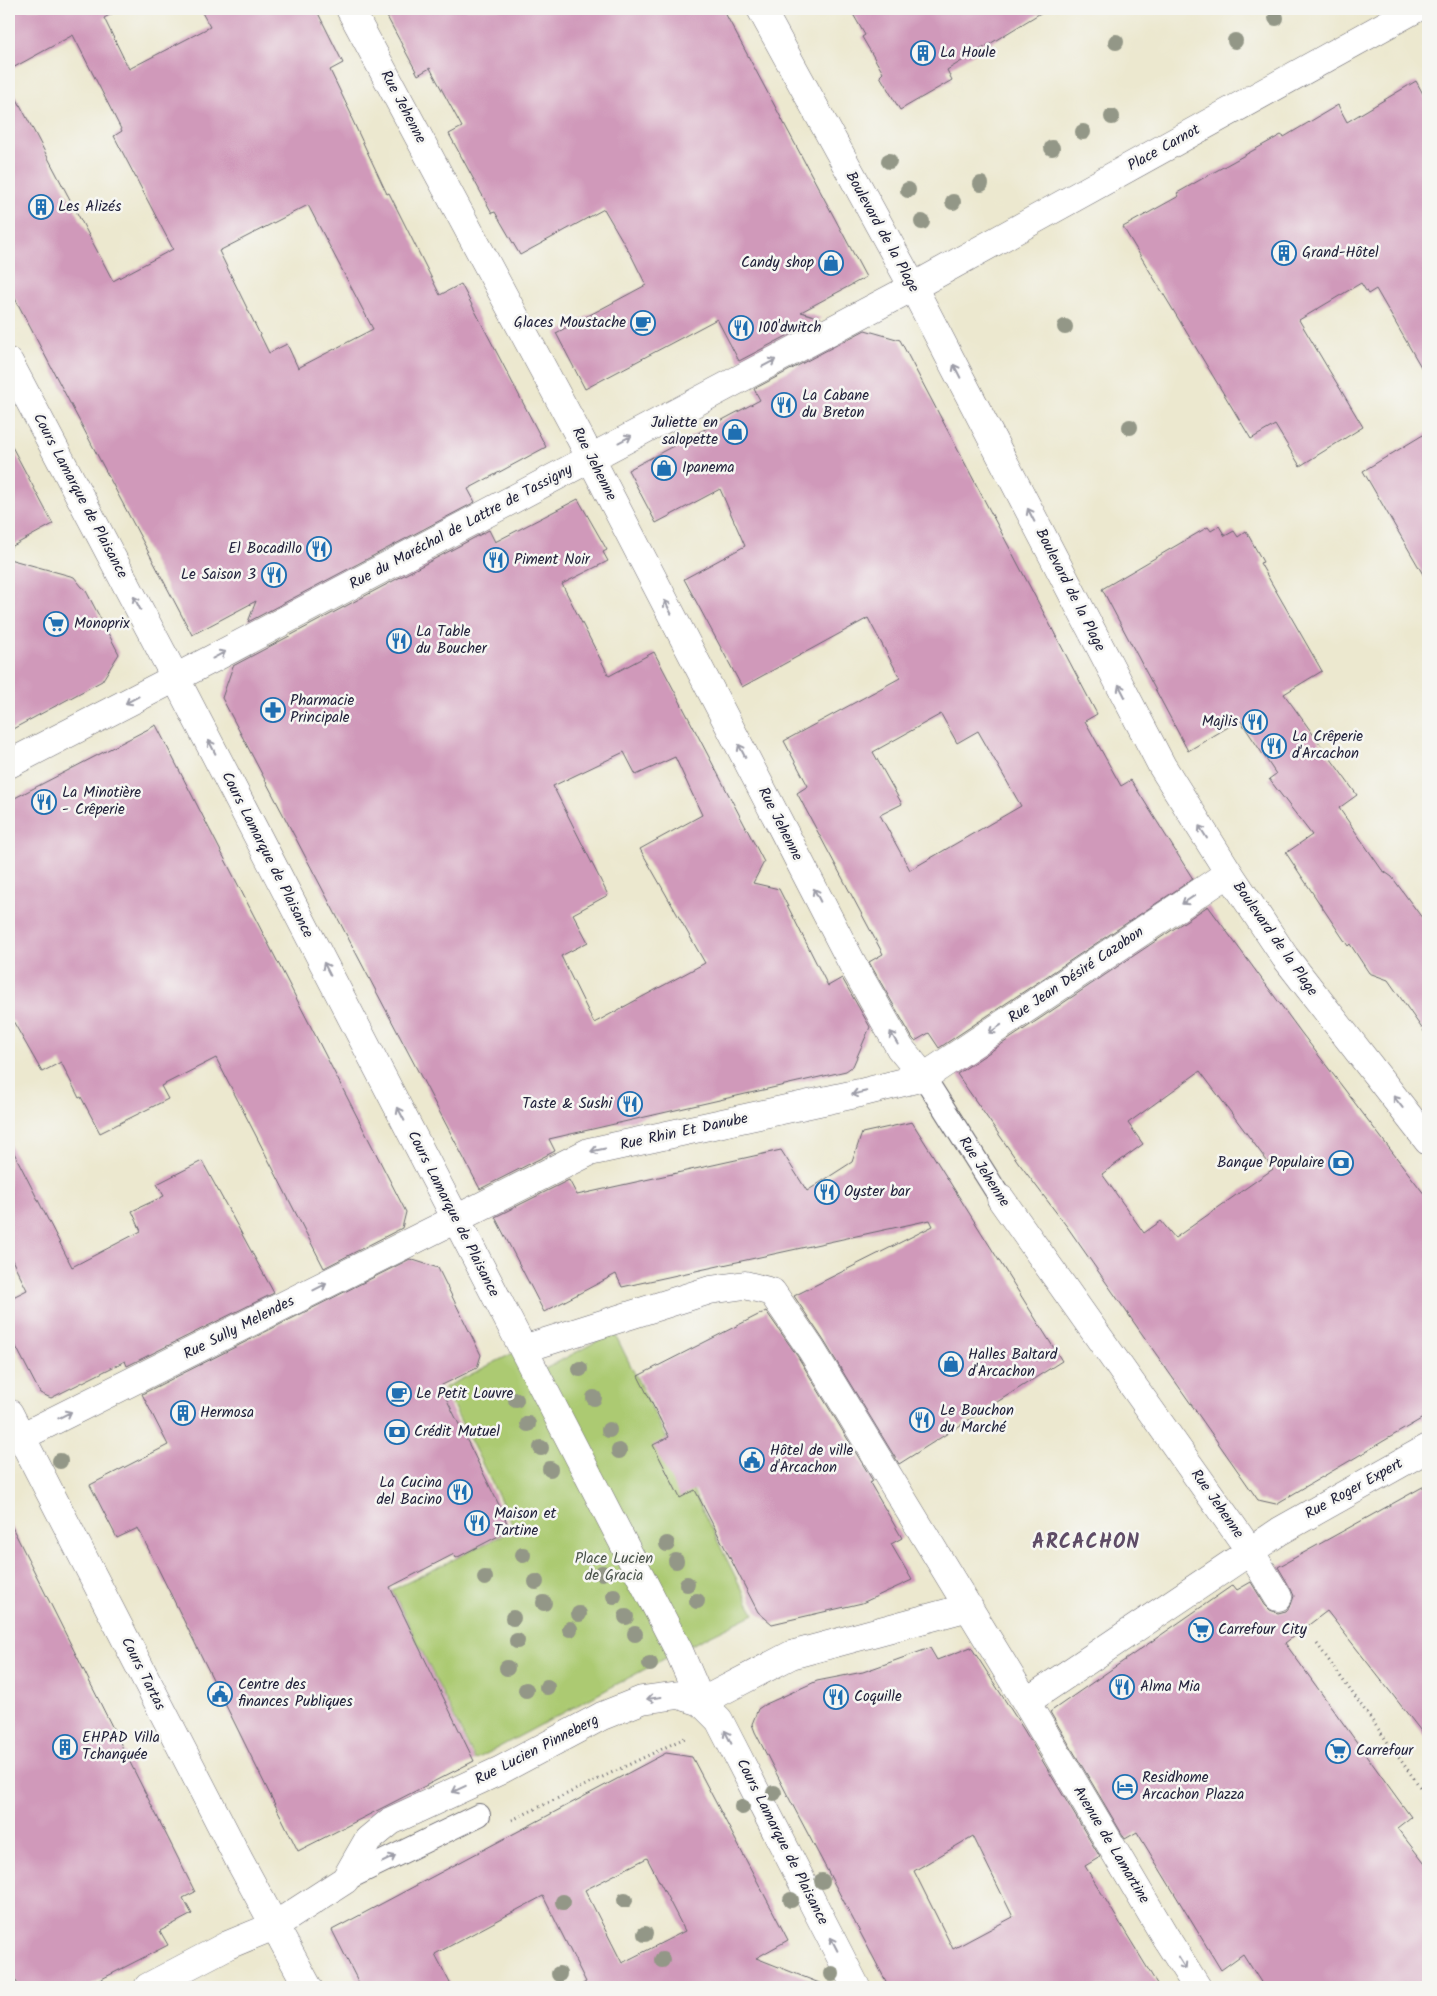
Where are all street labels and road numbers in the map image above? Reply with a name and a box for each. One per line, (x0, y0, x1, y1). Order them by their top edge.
street label: Rue Jehenne (374, 66, 432, 148)
street label: Place Carnot (1123, 118, 1205, 178)
street label: Boulevard de la Plage (839, 167, 925, 297)
street label: Cours Lamarque de Plaisance (26, 409, 134, 583)
street label: Rue Jehenne (565, 423, 623, 505)
street label: Rue du Maréchal de Lattre de Tassigny (345, 457, 578, 596)
street label: Boulevard de la Plage (1029, 524, 1112, 656)
street label: Cours Lamarque de Plaisance (215, 768, 320, 943)
street label: Rue Jehenne (751, 783, 809, 865)
street label: Boulevard de la Plage (1226, 877, 1324, 1002)
street label: Rue Jean Désiré Cazobon (1003, 920, 1149, 1030)
street label: Rue Rhin Et Danube (618, 1107, 750, 1157)
street label: Cours Lamarque de Plaisance (401, 1127, 506, 1302)
street label: Rue Jehenne (952, 1132, 1016, 1212)
street label: Rue Sully Melendes (179, 1289, 299, 1366)
street label: Rue Roger Expert (1301, 1452, 1408, 1526)
street label: Rue Jehenne (1184, 1464, 1250, 1544)
street label: Cours Tartas (114, 1633, 172, 1715)
street label: Rue Lucien Pinneberg (471, 1708, 603, 1792)
street label: Cours Lamarque de Plaisance (730, 1755, 835, 1930)
street label: Avenue de Lamartine (1066, 1782, 1156, 1909)

